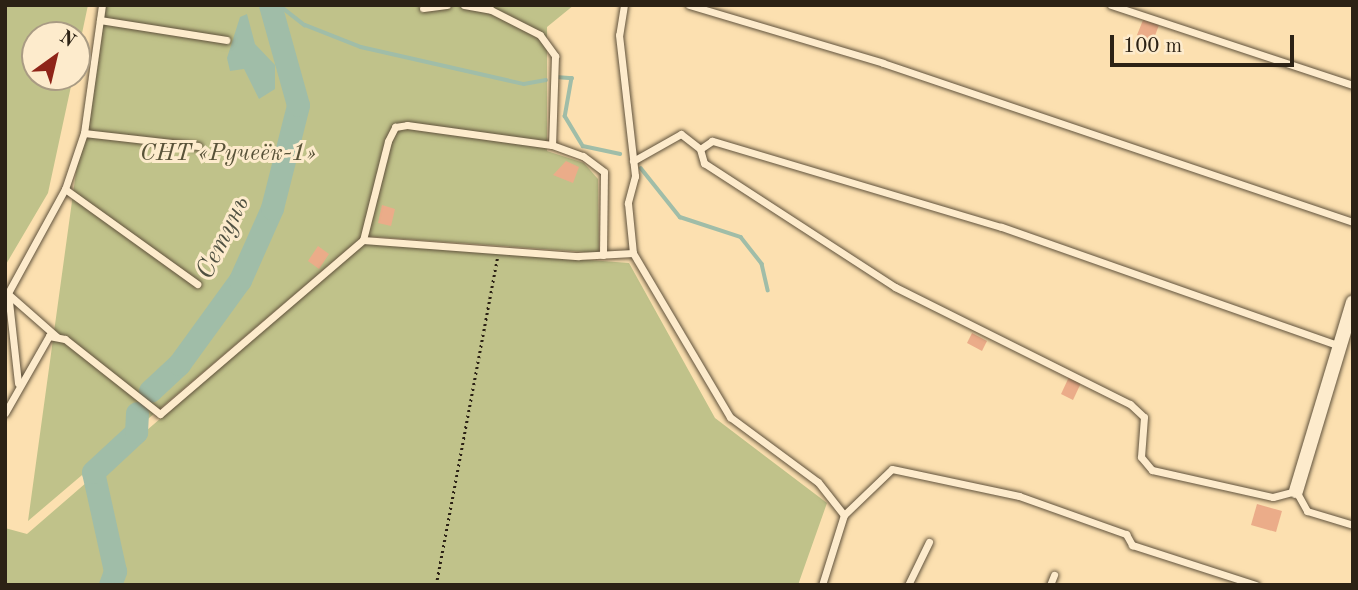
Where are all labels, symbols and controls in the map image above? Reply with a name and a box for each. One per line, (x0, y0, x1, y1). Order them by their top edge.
north arrow (21, 21, 91, 91)
scale bar (1113, 21, 1297, 65)
text: N (56, 28, 78, 52)
text: 100 m (1123, 36, 1182, 57)
park label: СНТ «Ручеёк-1» (140, 141, 316, 169)
water label: Сетунь (190, 191, 258, 285)

